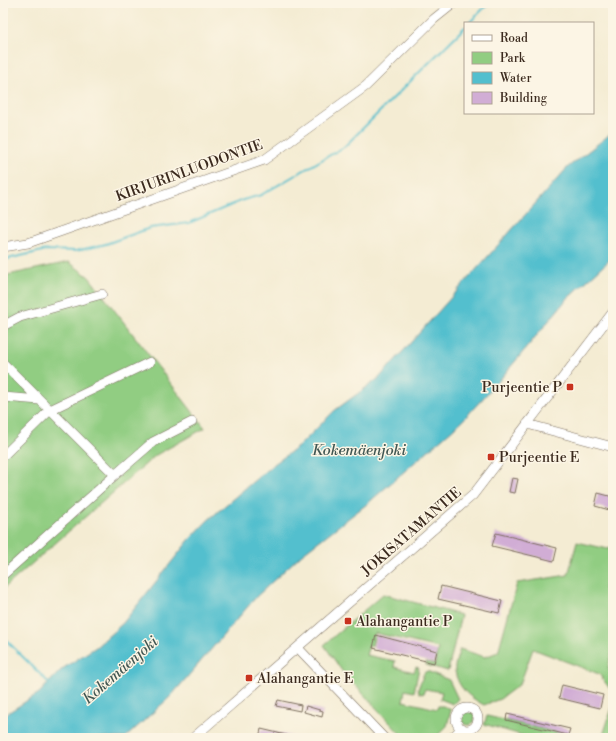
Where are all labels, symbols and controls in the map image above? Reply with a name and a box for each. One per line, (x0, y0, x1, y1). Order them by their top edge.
legend (464, 22, 594, 114)
text: Road (500, 31, 528, 46)
text: Park (500, 51, 526, 66)
text: Water (499, 71, 532, 86)
text: Building (499, 91, 548, 106)
street label: KIRJURINLUODONTIE (113, 136, 265, 206)
place label: Purjeentie P (482, 379, 562, 397)
marker: Purjeentie P (565, 382, 575, 392)
water label: Kokemäenjoki (312, 441, 406, 460)
place label: Purjeentie E (499, 449, 579, 467)
marker: Purjeentie E (486, 452, 496, 462)
street label: JOKISATAMANTIE (357, 484, 465, 581)
place label: Alahangantie P (355, 613, 453, 631)
marker: Alahangantie P (343, 616, 353, 626)
water label: Kokemäenjoki (79, 632, 162, 708)
place label: Alahangantie E (256, 670, 354, 688)
marker: Alahangantie E (244, 673, 254, 683)

